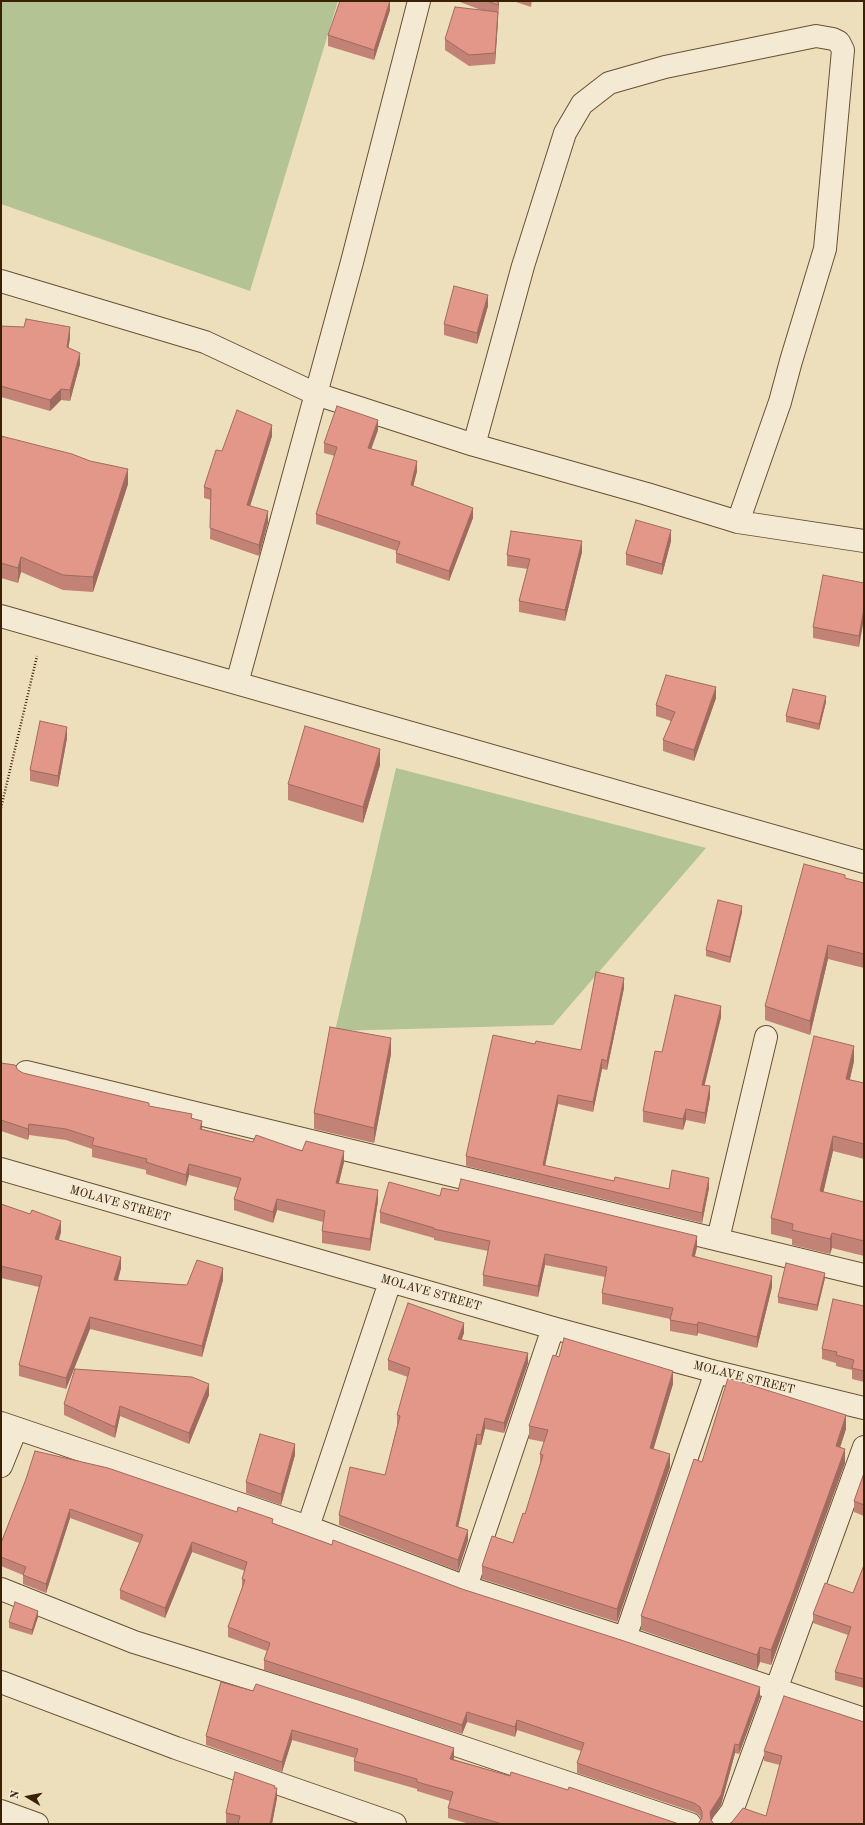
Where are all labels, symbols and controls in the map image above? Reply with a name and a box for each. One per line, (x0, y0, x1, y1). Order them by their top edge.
street label: MOLAVE STREET (68, 1183, 172, 1225)
street label: MOLAVE STREET (379, 1272, 483, 1314)
street label: MOLAVE STREET (692, 1358, 796, 1398)
north arrow (8, 1777, 48, 1817)
text: N (10, 1790, 22, 1800)

